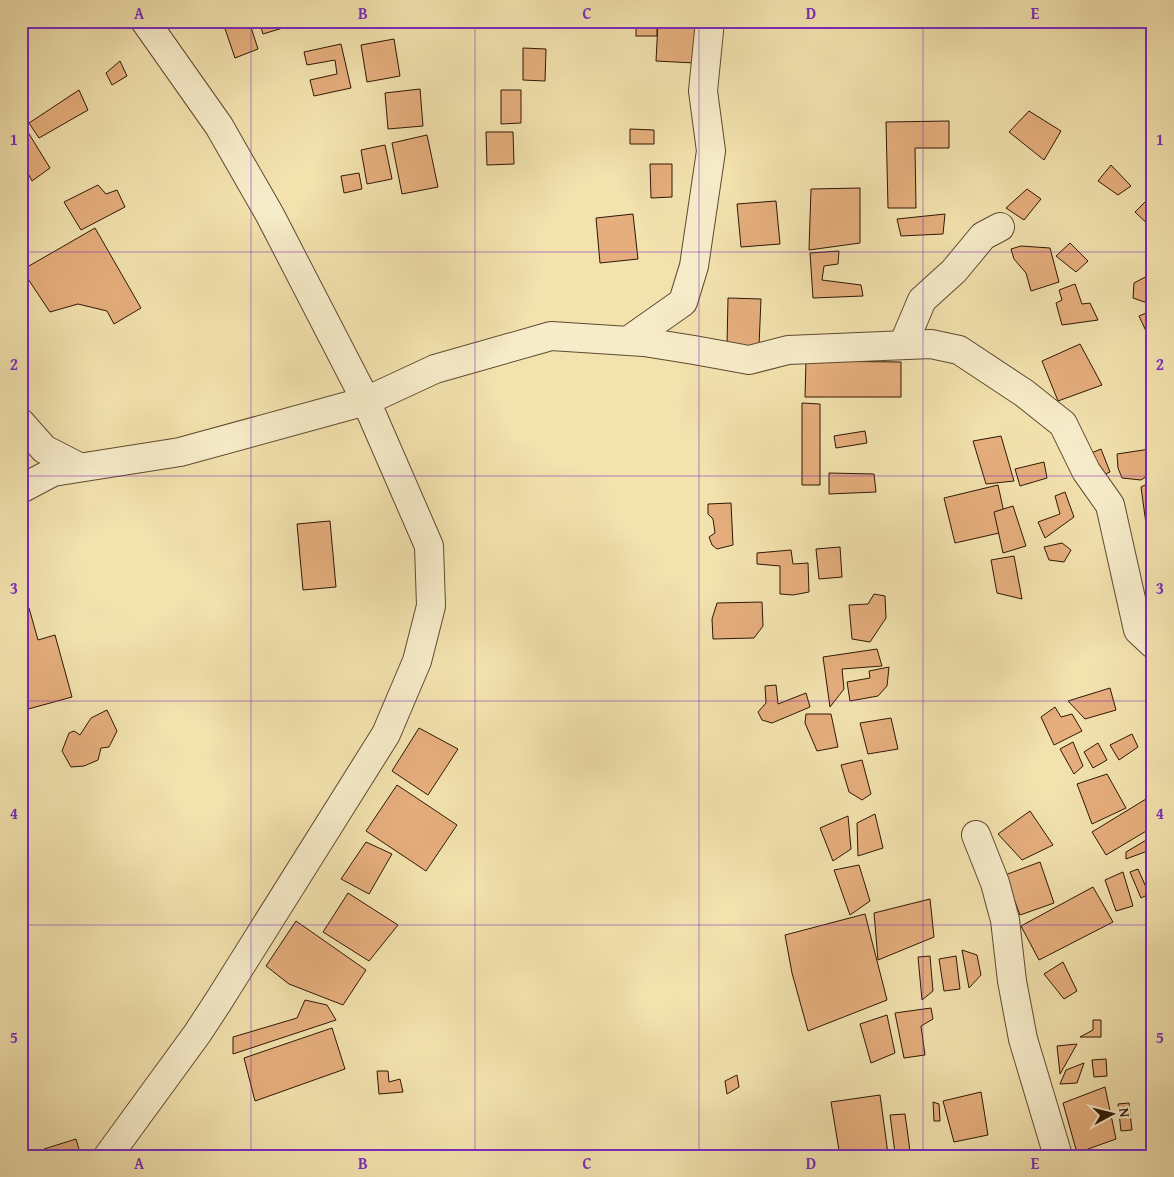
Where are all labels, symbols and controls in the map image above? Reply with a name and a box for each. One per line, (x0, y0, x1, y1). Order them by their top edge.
text: A (134, 1, 145, 25)
text: B (358, 1, 368, 25)
text: C (582, 1, 592, 25)
text: D (806, 1, 816, 25)
text: E (1031, 1, 1040, 25)
text: 1 (10, 127, 18, 151)
text: 1 (1156, 127, 1164, 151)
text: 2 (10, 352, 18, 376)
text: 2 (1156, 352, 1164, 376)
text: 3 (10, 576, 18, 600)
text: 3 (1156, 576, 1164, 600)
text: 4 (10, 801, 18, 825)
text: 4 (1156, 801, 1164, 825)
text: 5 (10, 1025, 18, 1049)
text: 5 (1156, 1025, 1164, 1049)
north arrow (1086, 1090, 1136, 1140)
text: N (1114, 1107, 1135, 1119)
text: A (134, 1151, 145, 1175)
text: B (358, 1151, 368, 1175)
text: C (582, 1151, 592, 1175)
text: D (806, 1151, 816, 1175)
text: E (1031, 1151, 1040, 1175)

